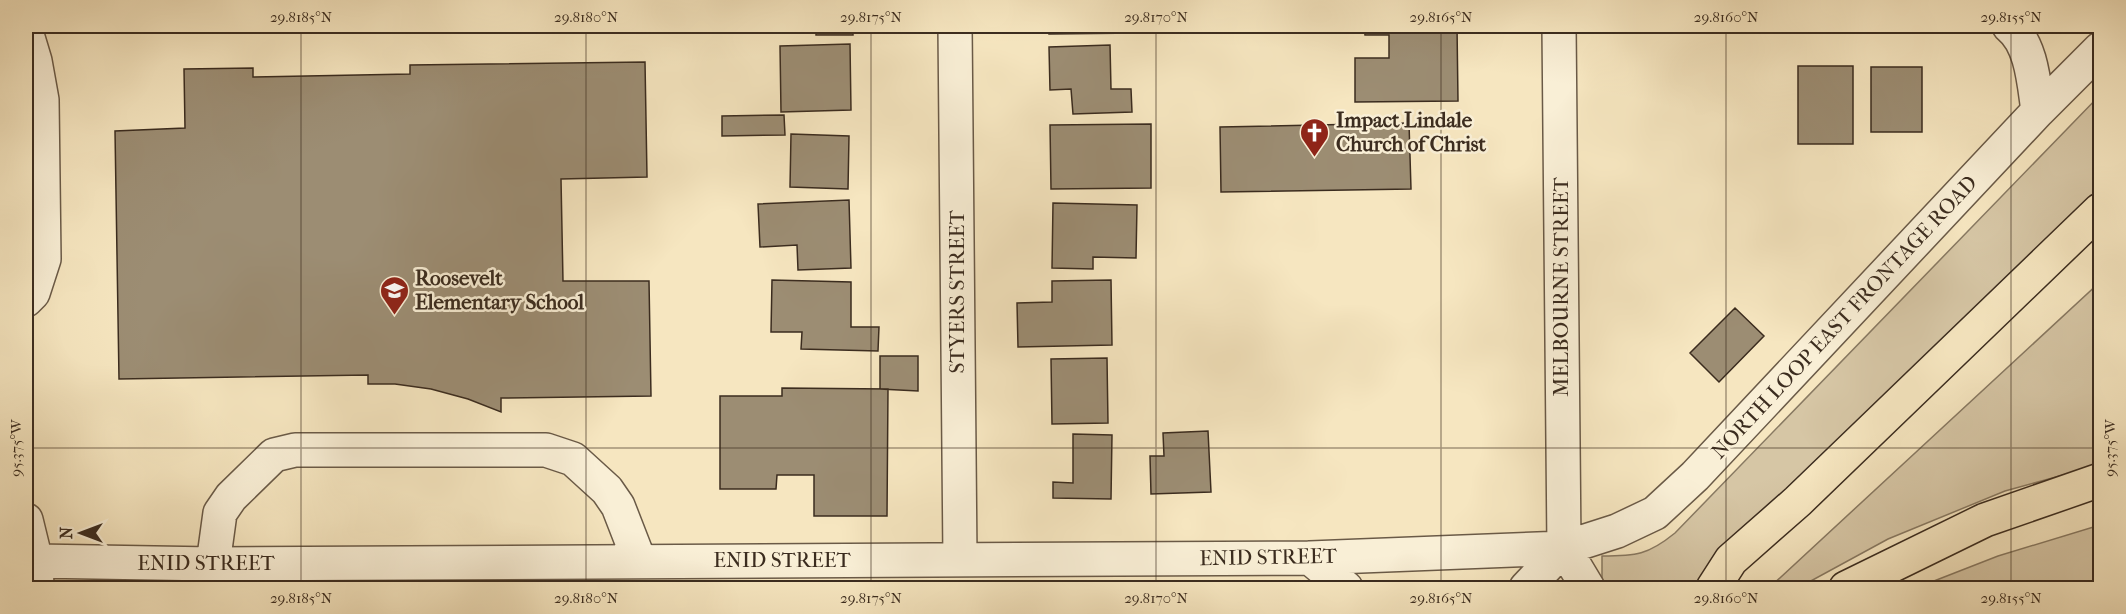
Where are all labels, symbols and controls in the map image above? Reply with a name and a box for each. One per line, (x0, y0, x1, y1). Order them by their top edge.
text: 29.8185°N (270, 8, 333, 26)
text: 29.8180°N (554, 8, 619, 26)
text: 29.8175°N (840, 8, 903, 26)
text: 29.8170°N (1124, 8, 1188, 26)
text: 29.8165°N (1410, 8, 1473, 26)
text: 29.8160°N (1694, 8, 1759, 26)
text: 29.8155°N (1980, 8, 2042, 26)
place label: Impact Lindale Church of Christ (1336, 108, 1487, 156)
church icon: Impact Lindale Church of Christ (1299, 116, 1331, 158)
street label: NORTH LOOP EAST FRONTAGE ROAD (1706, 170, 1982, 464)
street label: MELBOURNE STREET (1549, 176, 1573, 397)
street label: STYERS STREET (945, 210, 969, 374)
place label: Roosevelt Elementary School (415, 266, 584, 314)
school or university icon: Roosevelt Elementary School (378, 274, 410, 316)
text: 95.375°W (7, 418, 25, 477)
text: 95.375°W (2101, 418, 2119, 477)
north arrow (51, 503, 111, 563)
text: N (57, 526, 76, 539)
street label: ENID STREET (1199, 544, 1338, 570)
street label: ENID STREET (713, 548, 852, 572)
street label: ENID STREET (137, 551, 276, 575)
text: 29.8185°N (270, 589, 333, 607)
text: 29.8180°N (554, 589, 619, 607)
text: 29.8175°N (840, 589, 903, 607)
text: 29.8170°N (1124, 589, 1188, 607)
text: 29.8165°N (1410, 589, 1473, 607)
text: 29.8160°N (1694, 589, 1759, 607)
text: 29.8155°N (1980, 589, 2042, 607)

